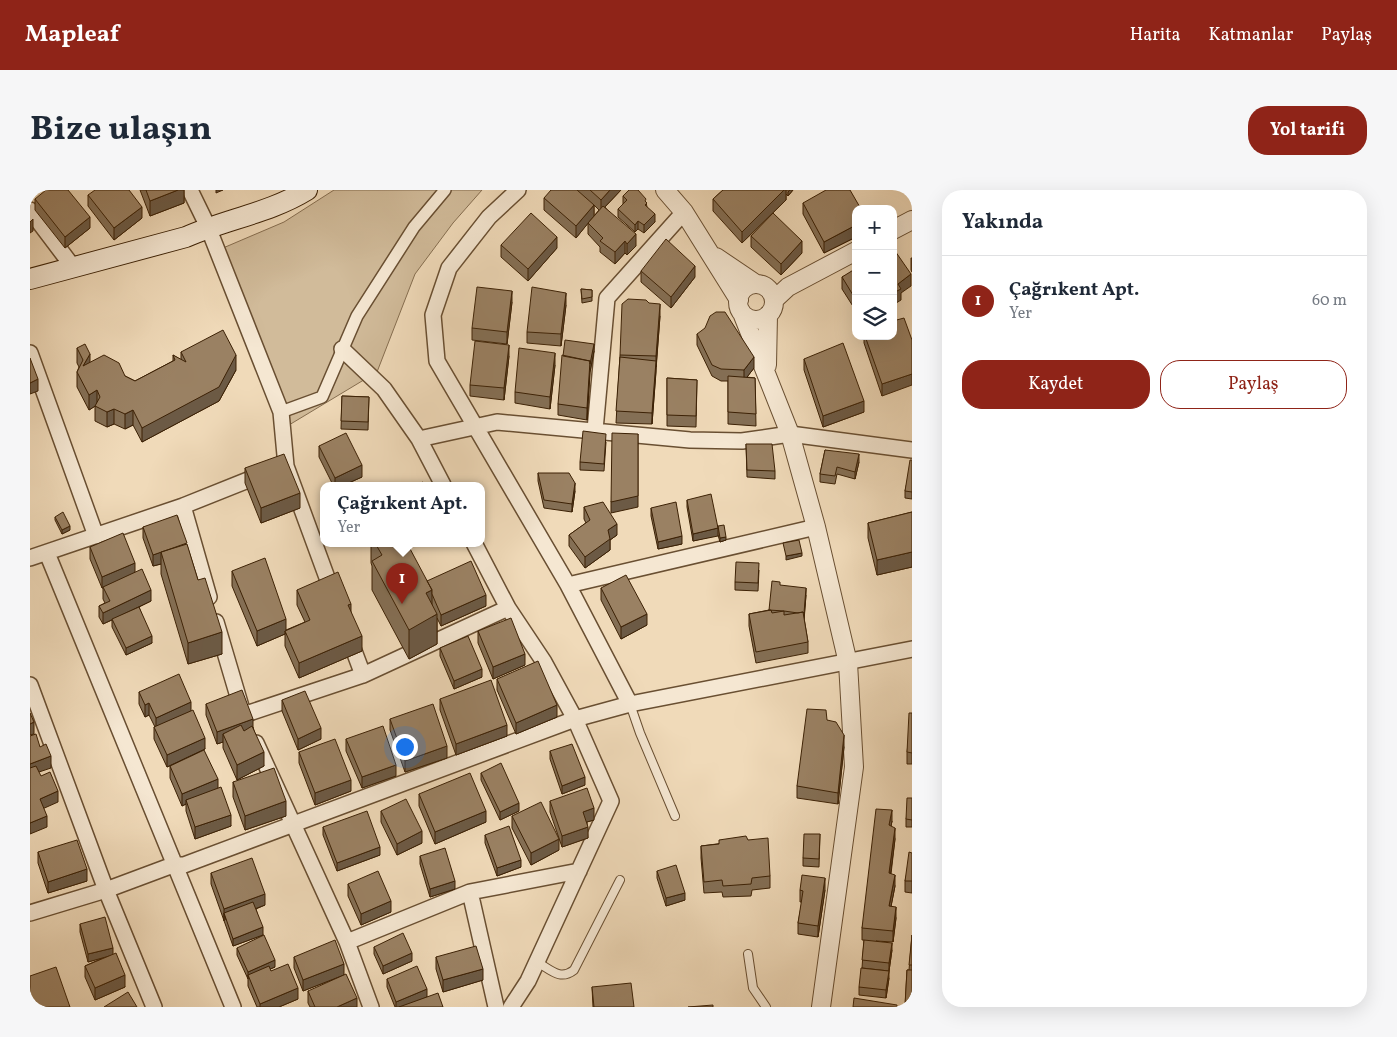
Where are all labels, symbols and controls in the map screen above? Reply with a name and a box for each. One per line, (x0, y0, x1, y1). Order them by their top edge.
text: Mapleaf (25, 18, 119, 52)
text: Harita (1130, 23, 1181, 48)
text: Katmanlar (1209, 23, 1293, 48)
text: Paylaş (1321, 23, 1372, 48)
text: Bize ulaşın (30, 106, 212, 154)
button: Yol tarifi (1248, 106, 1367, 155)
map controls (852, 205, 897, 340)
button: + (852, 205, 897, 250)
text: Yakında (962, 208, 1043, 237)
button: − (852, 250, 897, 295)
text: Çağrıkent Apt. (1009, 277, 1139, 303)
text: 1 (975, 290, 981, 312)
text: 60 m (1312, 290, 1347, 312)
button: layers (852, 295, 897, 340)
text: Yer (1009, 303, 1032, 325)
button: Kaydet (962, 360, 1150, 409)
button: Paylaş (1160, 360, 1347, 409)
popup (320, 482, 485, 547)
text: Çağrıkent Apt. (337, 491, 468, 517)
text: Yer (337, 517, 360, 539)
pin: 1 (386, 563, 418, 604)
your location (392, 734, 418, 760)

